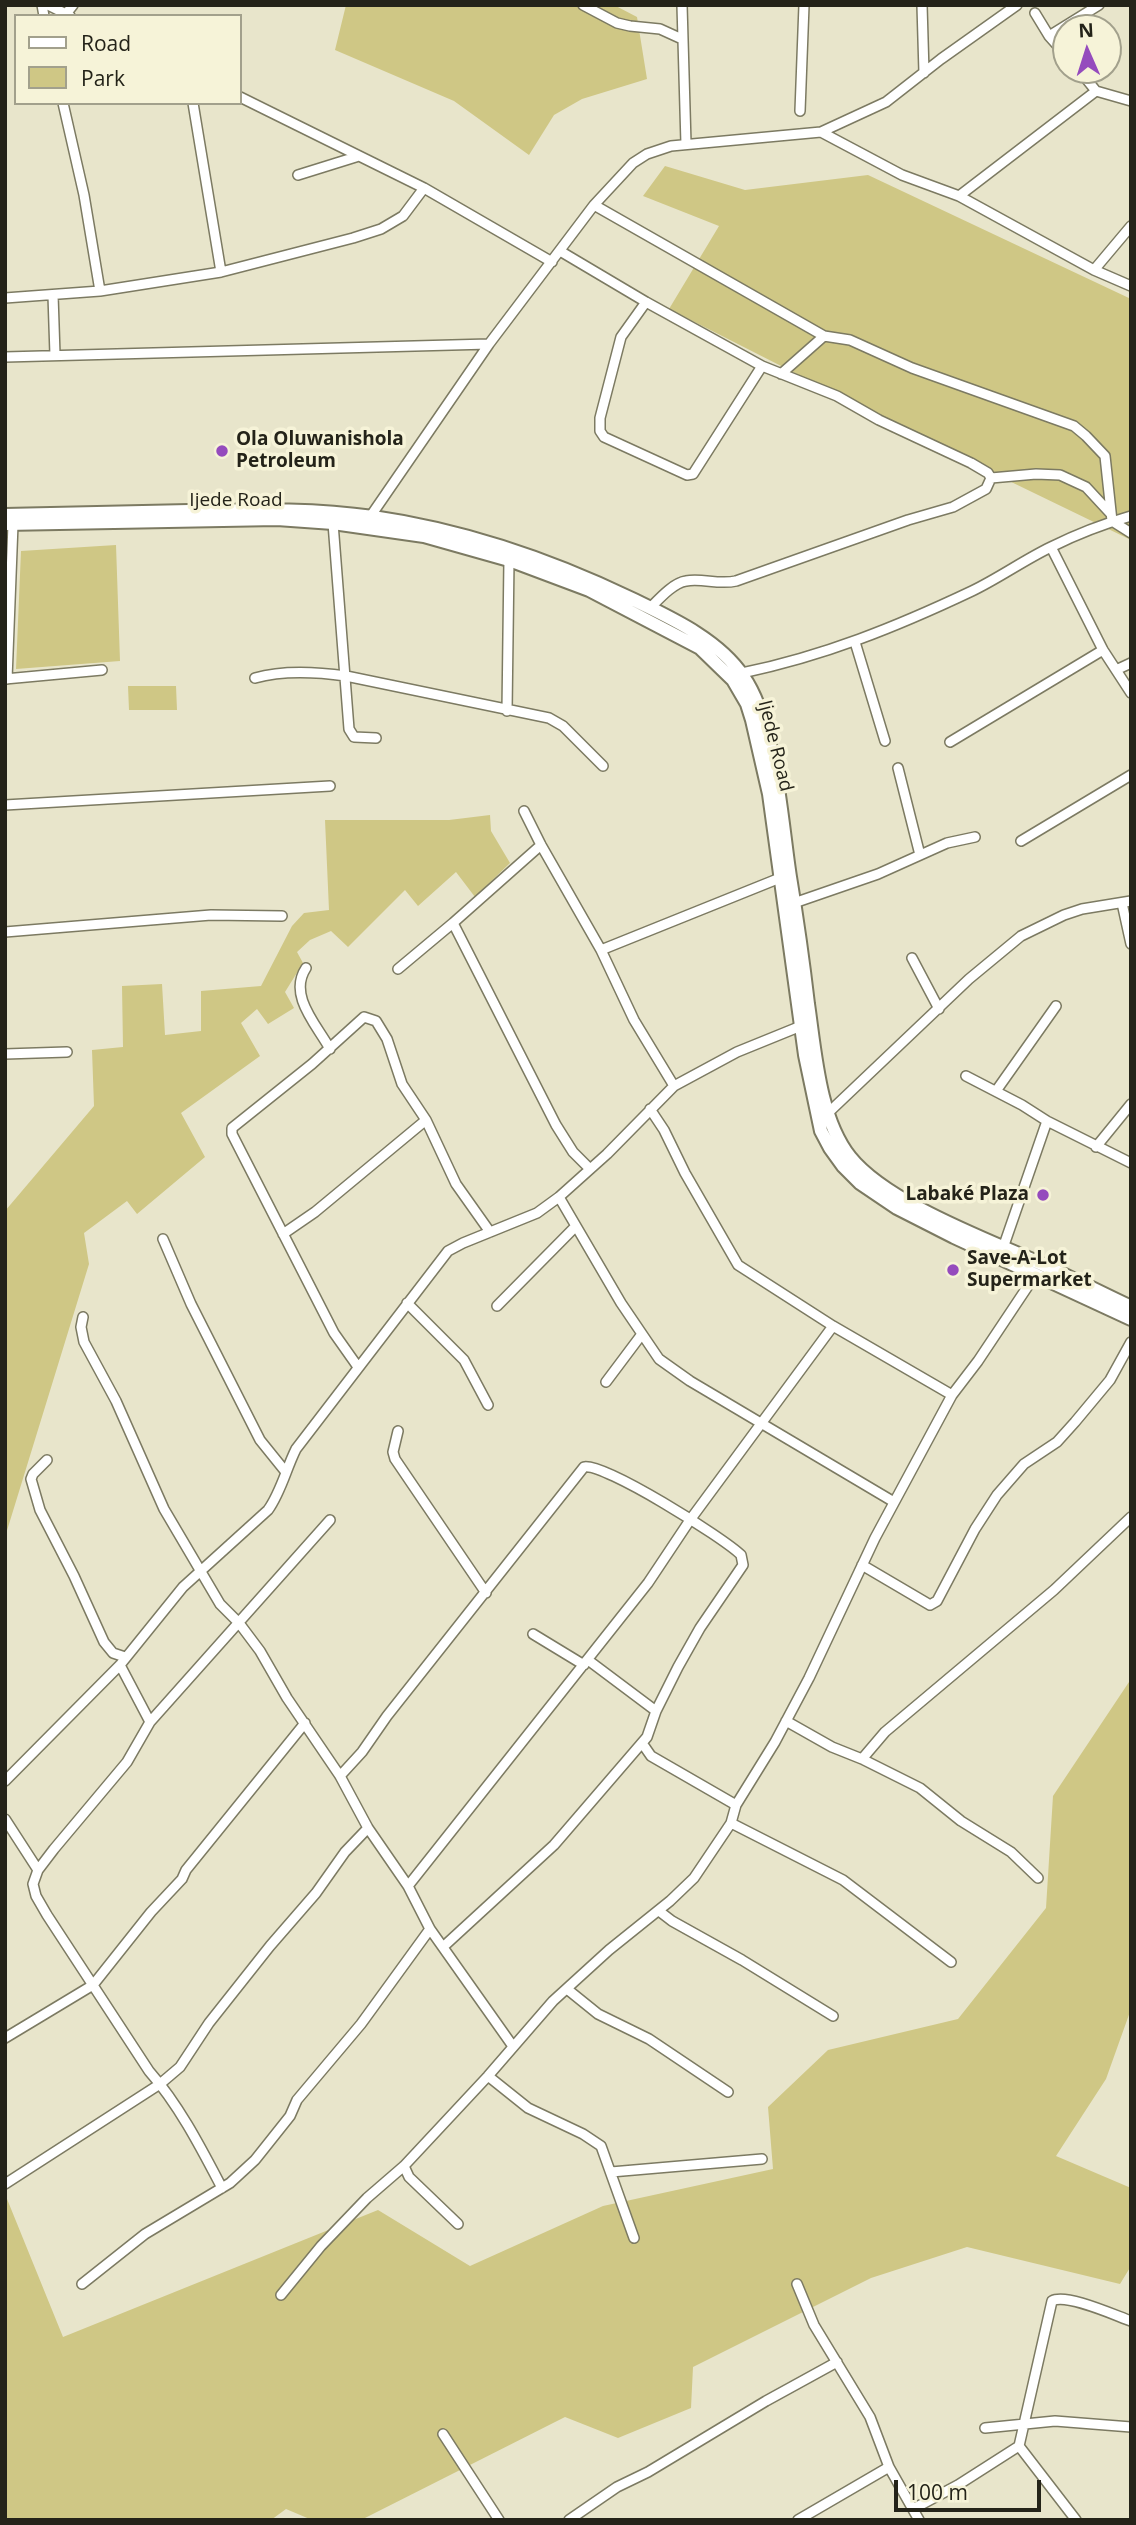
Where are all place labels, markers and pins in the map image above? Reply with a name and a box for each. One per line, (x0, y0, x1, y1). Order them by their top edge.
place label: Ola Oluwanishola Petroleum (236, 429, 404, 473)
marker: Ola Oluwanishola Petroleum (214, 443, 230, 459)
place label: Labaké Plaza (905, 1184, 1029, 1206)
marker: Labaké Plaza (1035, 1187, 1051, 1203)
place label: Save-A-Lot Supermarket (967, 1248, 1092, 1292)
marker: Save-A-Lot Supermarket (945, 1262, 961, 1278)

